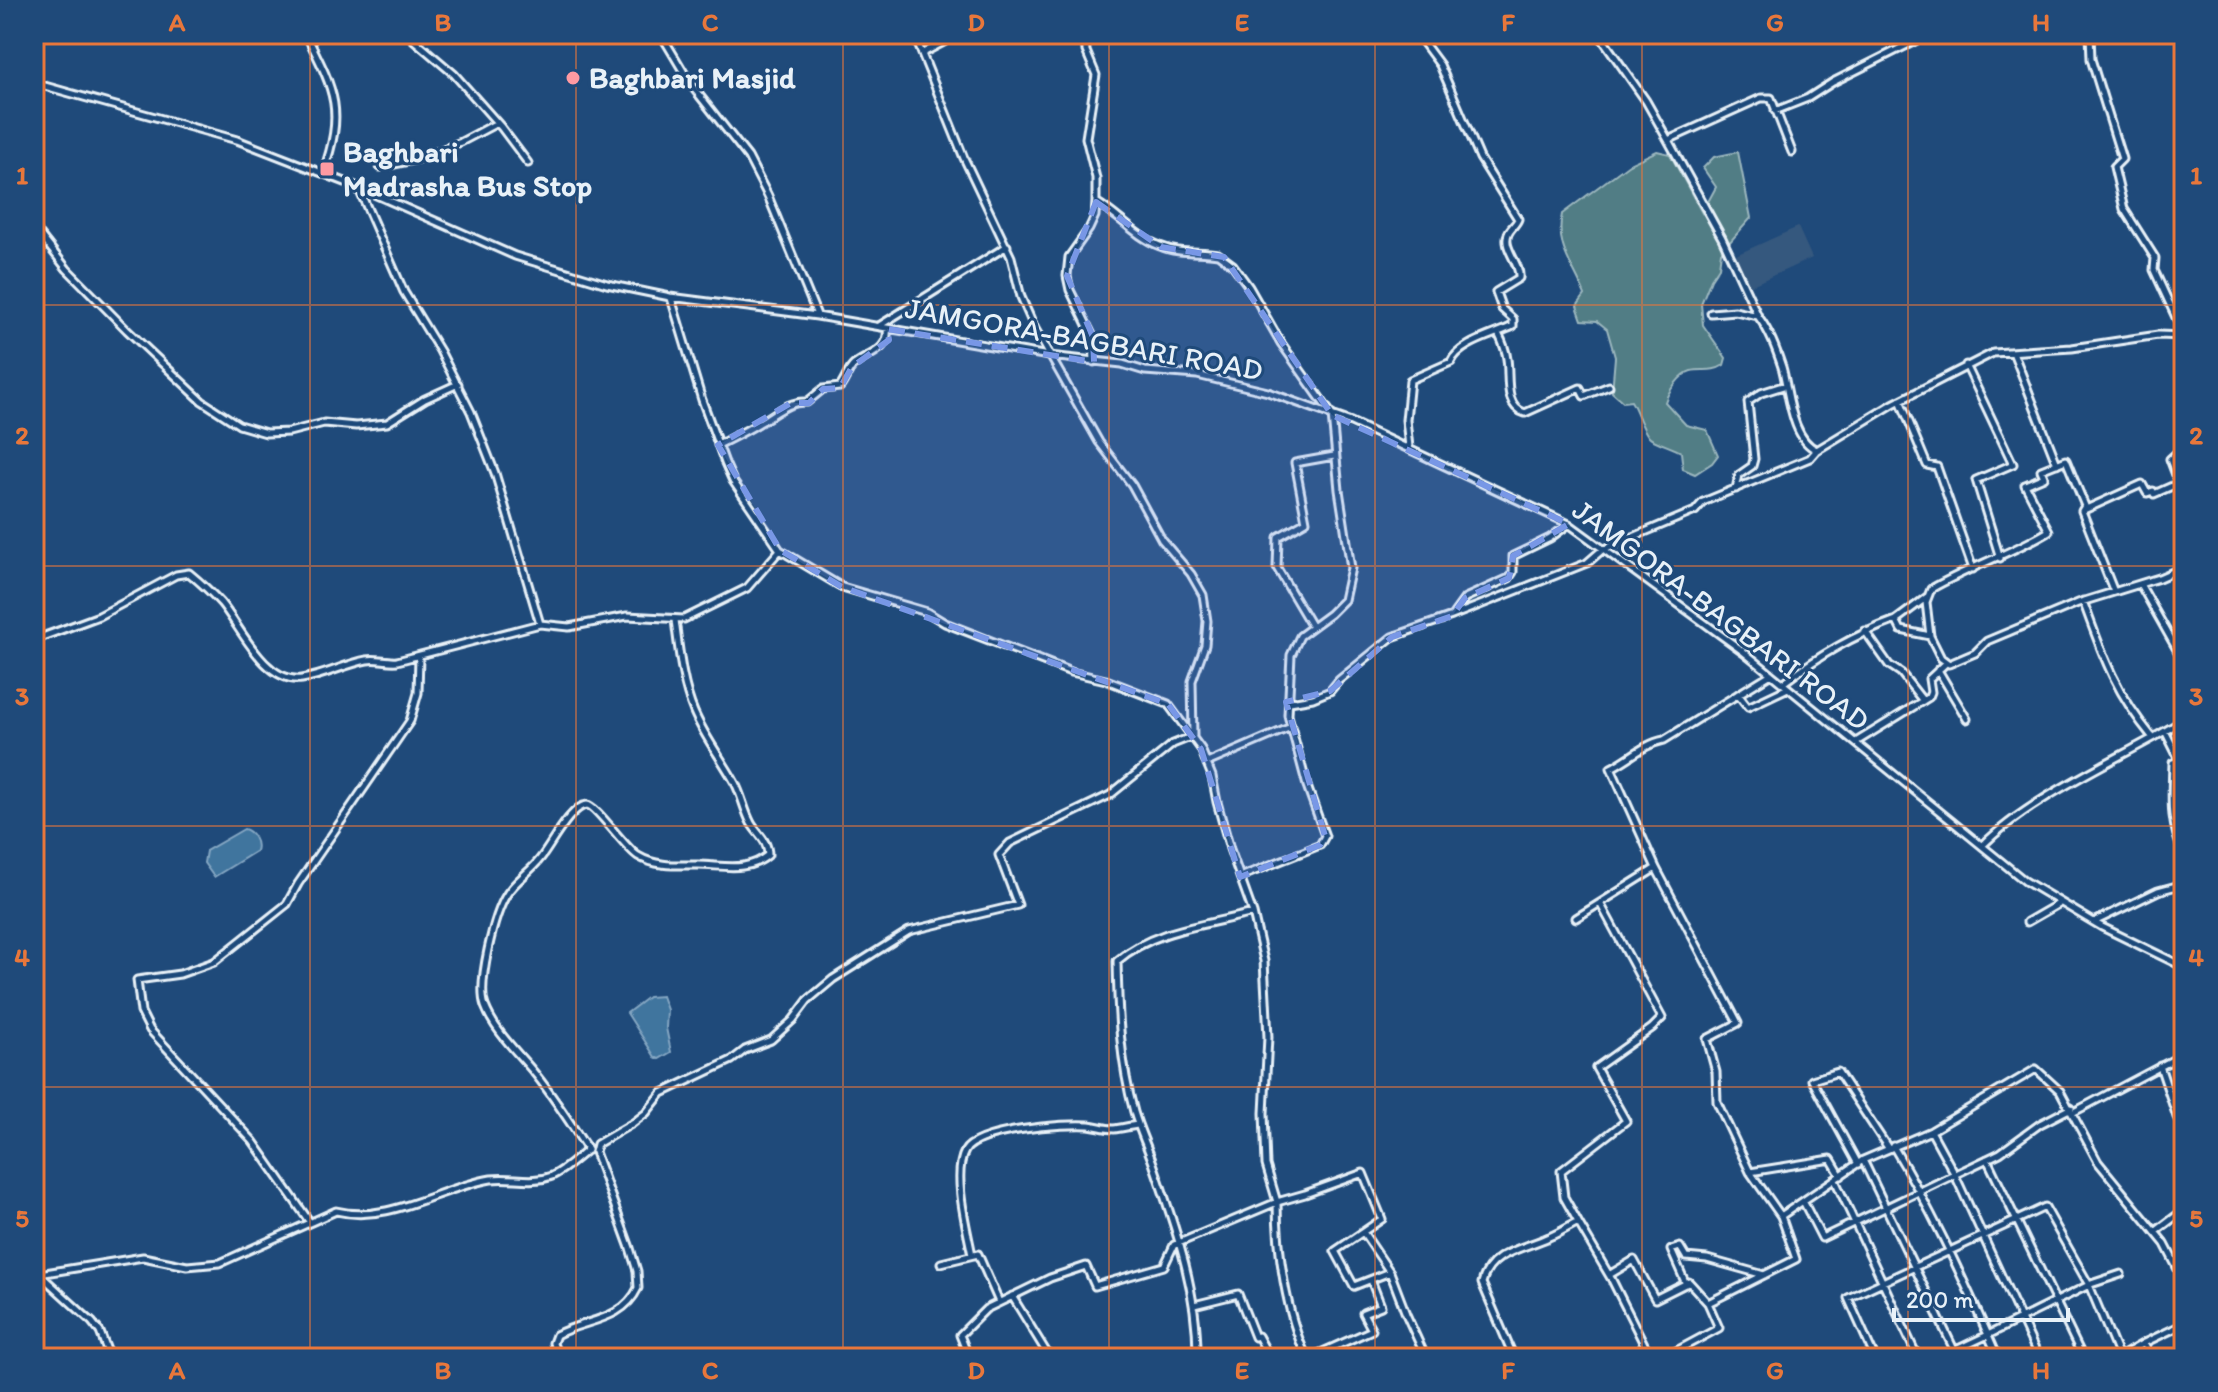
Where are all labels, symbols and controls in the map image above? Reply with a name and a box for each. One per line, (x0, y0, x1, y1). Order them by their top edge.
text: A (168, 6, 186, 38)
text: B (435, 6, 452, 38)
text: C (702, 6, 719, 38)
text: D (967, 6, 985, 38)
text: E (1235, 6, 1249, 38)
text: F (1501, 6, 1515, 38)
text: G (1766, 6, 1784, 38)
text: H (2032, 6, 2050, 38)
place label: Baghbari Masjid (589, 59, 796, 96)
marker: Baghbari Masjid (564, 69, 582, 87)
place label: Baghbari Madrasha Bus Stop (343, 133, 592, 204)
text: 1 (16, 159, 28, 191)
text: 1 (2190, 159, 2202, 191)
marker: Baghbari Madrasha Bus Stop (318, 160, 336, 178)
street label: JAMGORA-BAGBARI ROAD (902, 289, 1266, 388)
text: 2 (15, 419, 29, 451)
text: 2 (2189, 419, 2203, 451)
street label: JAMGORA-BAGBARI ROAD (1565, 491, 1877, 738)
text: 3 (15, 680, 29, 712)
text: 3 (2189, 680, 2203, 712)
text: 4 (14, 941, 30, 973)
text: 4 (2188, 941, 2204, 973)
text: 5 (15, 1202, 29, 1234)
text: 5 (2189, 1202, 2203, 1234)
scale bar (1894, 1272, 2068, 1322)
text: 200 m (1906, 1285, 1974, 1314)
text: A (168, 1354, 186, 1386)
text: B (435, 1354, 452, 1386)
text: C (702, 1354, 719, 1386)
text: D (967, 1354, 985, 1386)
text: E (1235, 1354, 1249, 1386)
text: F (1501, 1354, 1515, 1386)
text: G (1766, 1354, 1784, 1386)
text: H (2032, 1354, 2050, 1386)

